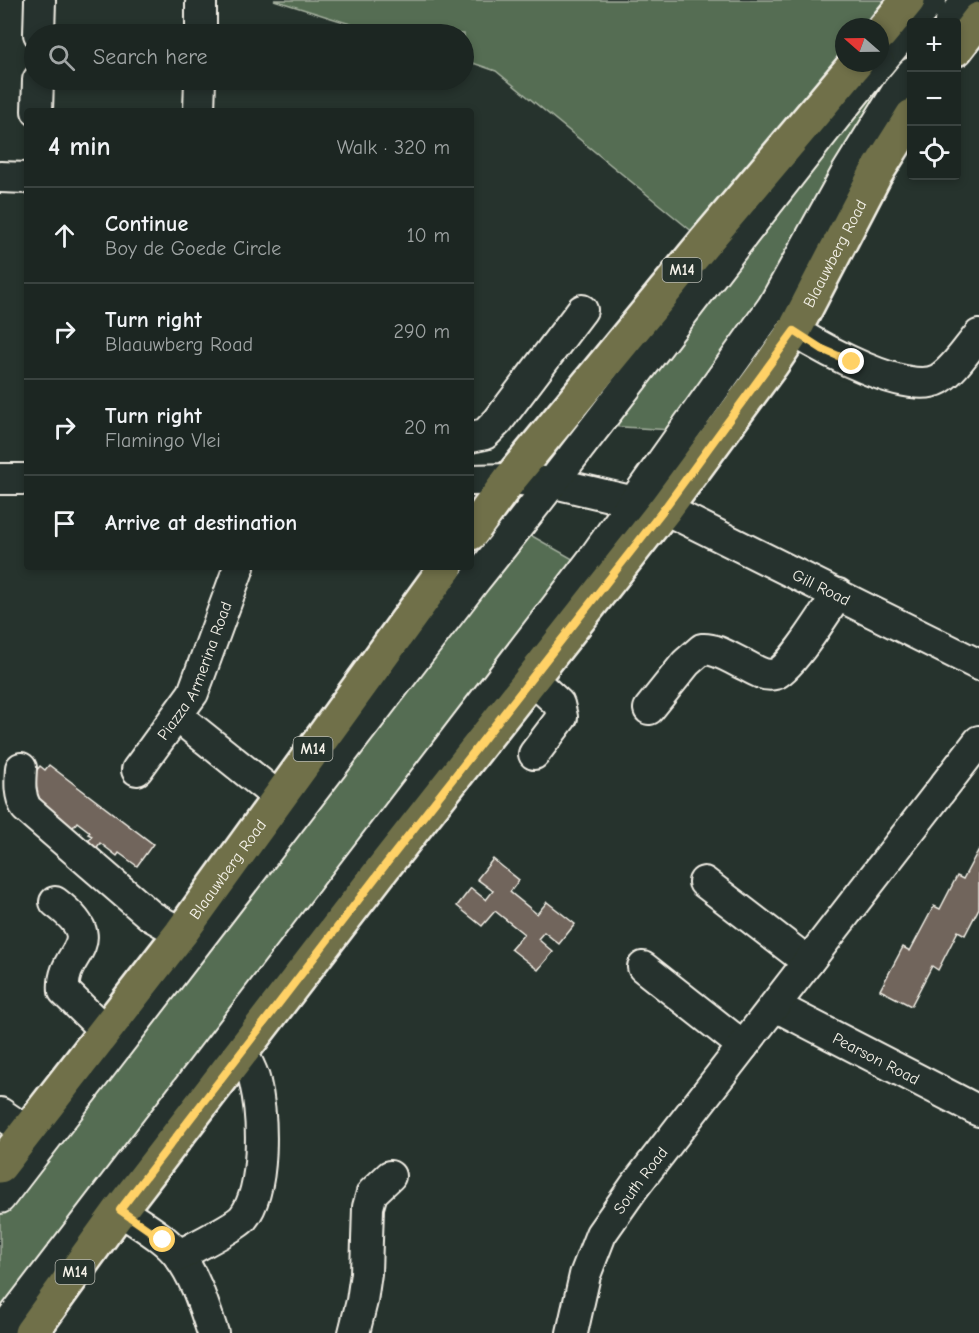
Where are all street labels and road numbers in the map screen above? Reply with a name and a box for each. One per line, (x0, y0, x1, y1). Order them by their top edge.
street label: Blaauwberg Road (800, 197, 870, 311)
road number: M14 (662, 258, 702, 282)
street label: Gill Road (789, 566, 853, 610)
street label: Piazza Armerina Road (154, 599, 236, 744)
road number: M14 (294, 737, 332, 761)
street label: Blaauwberg Road (186, 816, 270, 923)
street label: Pearson Road (830, 1029, 922, 1089)
street label: South Road (610, 1144, 672, 1217)
road number: M14 (56, 1260, 94, 1284)

